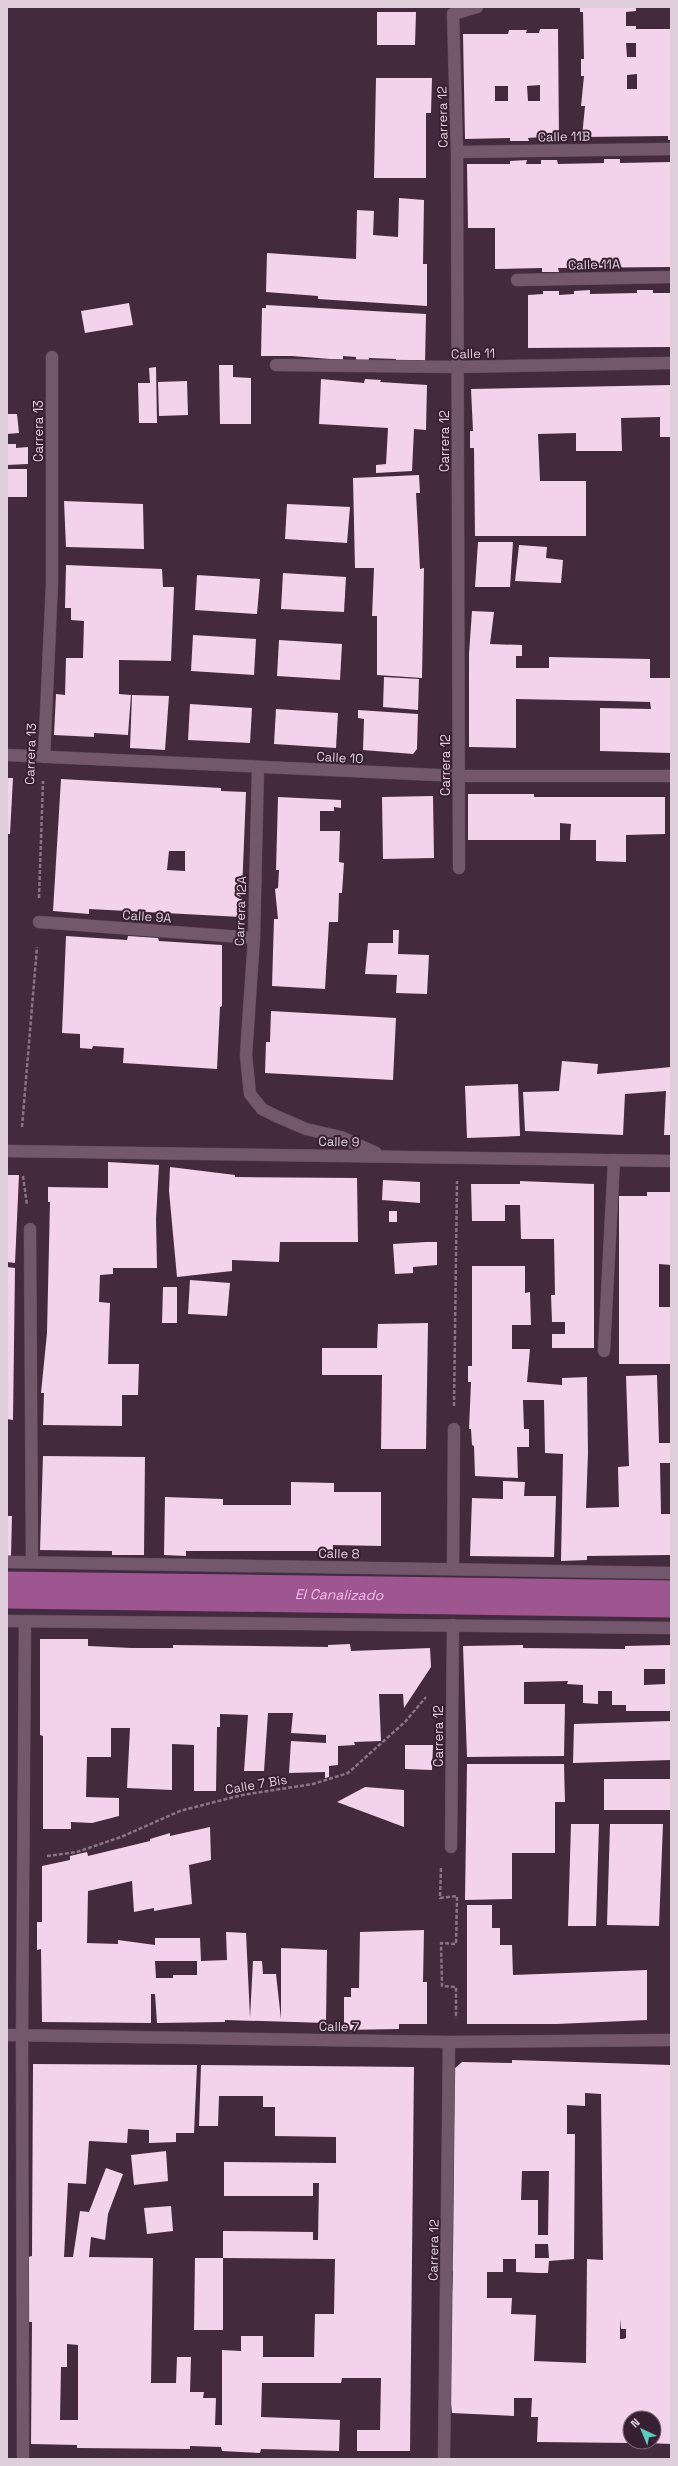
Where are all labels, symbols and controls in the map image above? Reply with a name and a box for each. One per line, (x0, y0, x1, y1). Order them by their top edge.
street label: Carrera 12 (433, 86, 452, 148)
street label: Calle 11B (538, 128, 591, 145)
street label: Calle 11A (568, 256, 620, 273)
street label: Calle 11 (451, 345, 495, 362)
street label: Carrera 13 (30, 400, 47, 462)
street label: Carrera 12 (436, 410, 453, 472)
street label: Carrera 13 (21, 723, 40, 785)
street label: Carrera 12 (437, 734, 454, 796)
street label: Calle 10 (316, 748, 364, 767)
street label: Carrera 12A (231, 876, 250, 946)
street label: Calle 9A (122, 906, 172, 927)
street label: Calle 9 (318, 1133, 360, 1150)
street label: Calle 8 (318, 1545, 360, 1562)
water label: El Canalizado (295, 1585, 384, 1604)
street label: Carrera 12 (430, 1705, 447, 1767)
street label: Calle 7 Bis (224, 1771, 288, 1798)
street label: Calle 7 (319, 2018, 359, 2035)
street label: Carrera 12 (424, 2219, 443, 2281)
north arrow (622, 2410, 662, 2450)
text: N (628, 2415, 643, 2430)

